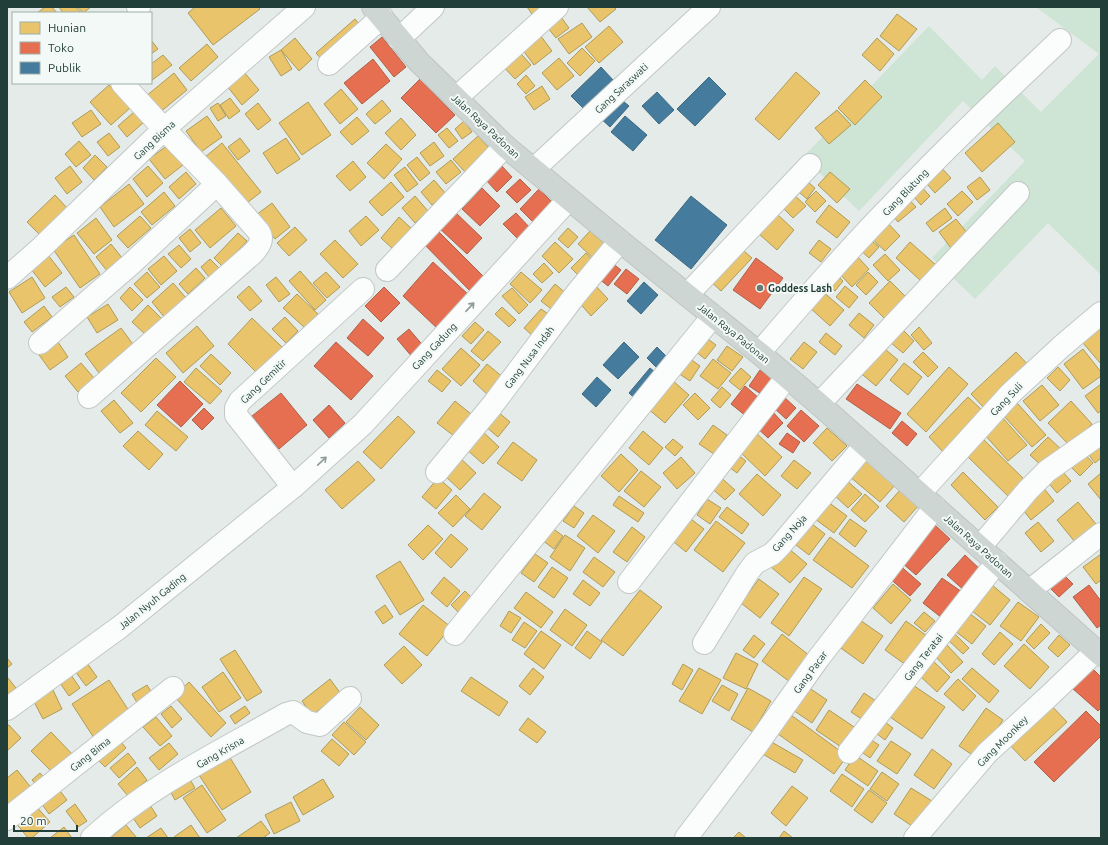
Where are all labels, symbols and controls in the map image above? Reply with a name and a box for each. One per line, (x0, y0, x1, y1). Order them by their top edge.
legend (12, 12, 152, 84)
text: Hunian (48, 21, 86, 34)
text: Toko (48, 41, 74, 54)
text: Publik (48, 61, 81, 74)
street label: Gang Saraswati (593, 61, 650, 116)
street label: Jalan Raya Padonan (449, 92, 522, 161)
street label: Gang Bisma (131, 118, 177, 162)
street label: Gang Blatung (880, 167, 930, 218)
marker: Goddess Lash (755, 283, 765, 293)
place label: Goddess Lash (768, 283, 832, 294)
street label: Jalan Raya Padonan (696, 301, 772, 366)
one-way arrow (465, 302, 475, 312)
street label: Gang Gadung (410, 321, 459, 372)
street label: Gang Nusa Indah (502, 324, 556, 391)
street label: Gang Gemitir (238, 357, 288, 406)
street label: Gang Suli (988, 381, 1025, 418)
one-way arrow (317, 456, 327, 466)
street label: Gang Noja (770, 513, 809, 554)
street label: Jalan Raya Padonan (942, 513, 1015, 580)
street label: Jalan Nyuh Gading (117, 571, 188, 632)
street label: Gang Teratai (902, 632, 945, 683)
street label: Gang Pacar (791, 649, 830, 696)
street label: Gang Moonkey (975, 714, 1030, 769)
street label: Gang Krisna (195, 734, 246, 770)
street label: Gang Bima (68, 735, 113, 774)
scale bar (14, 807, 77, 833)
text: 20 m (20, 814, 47, 827)

